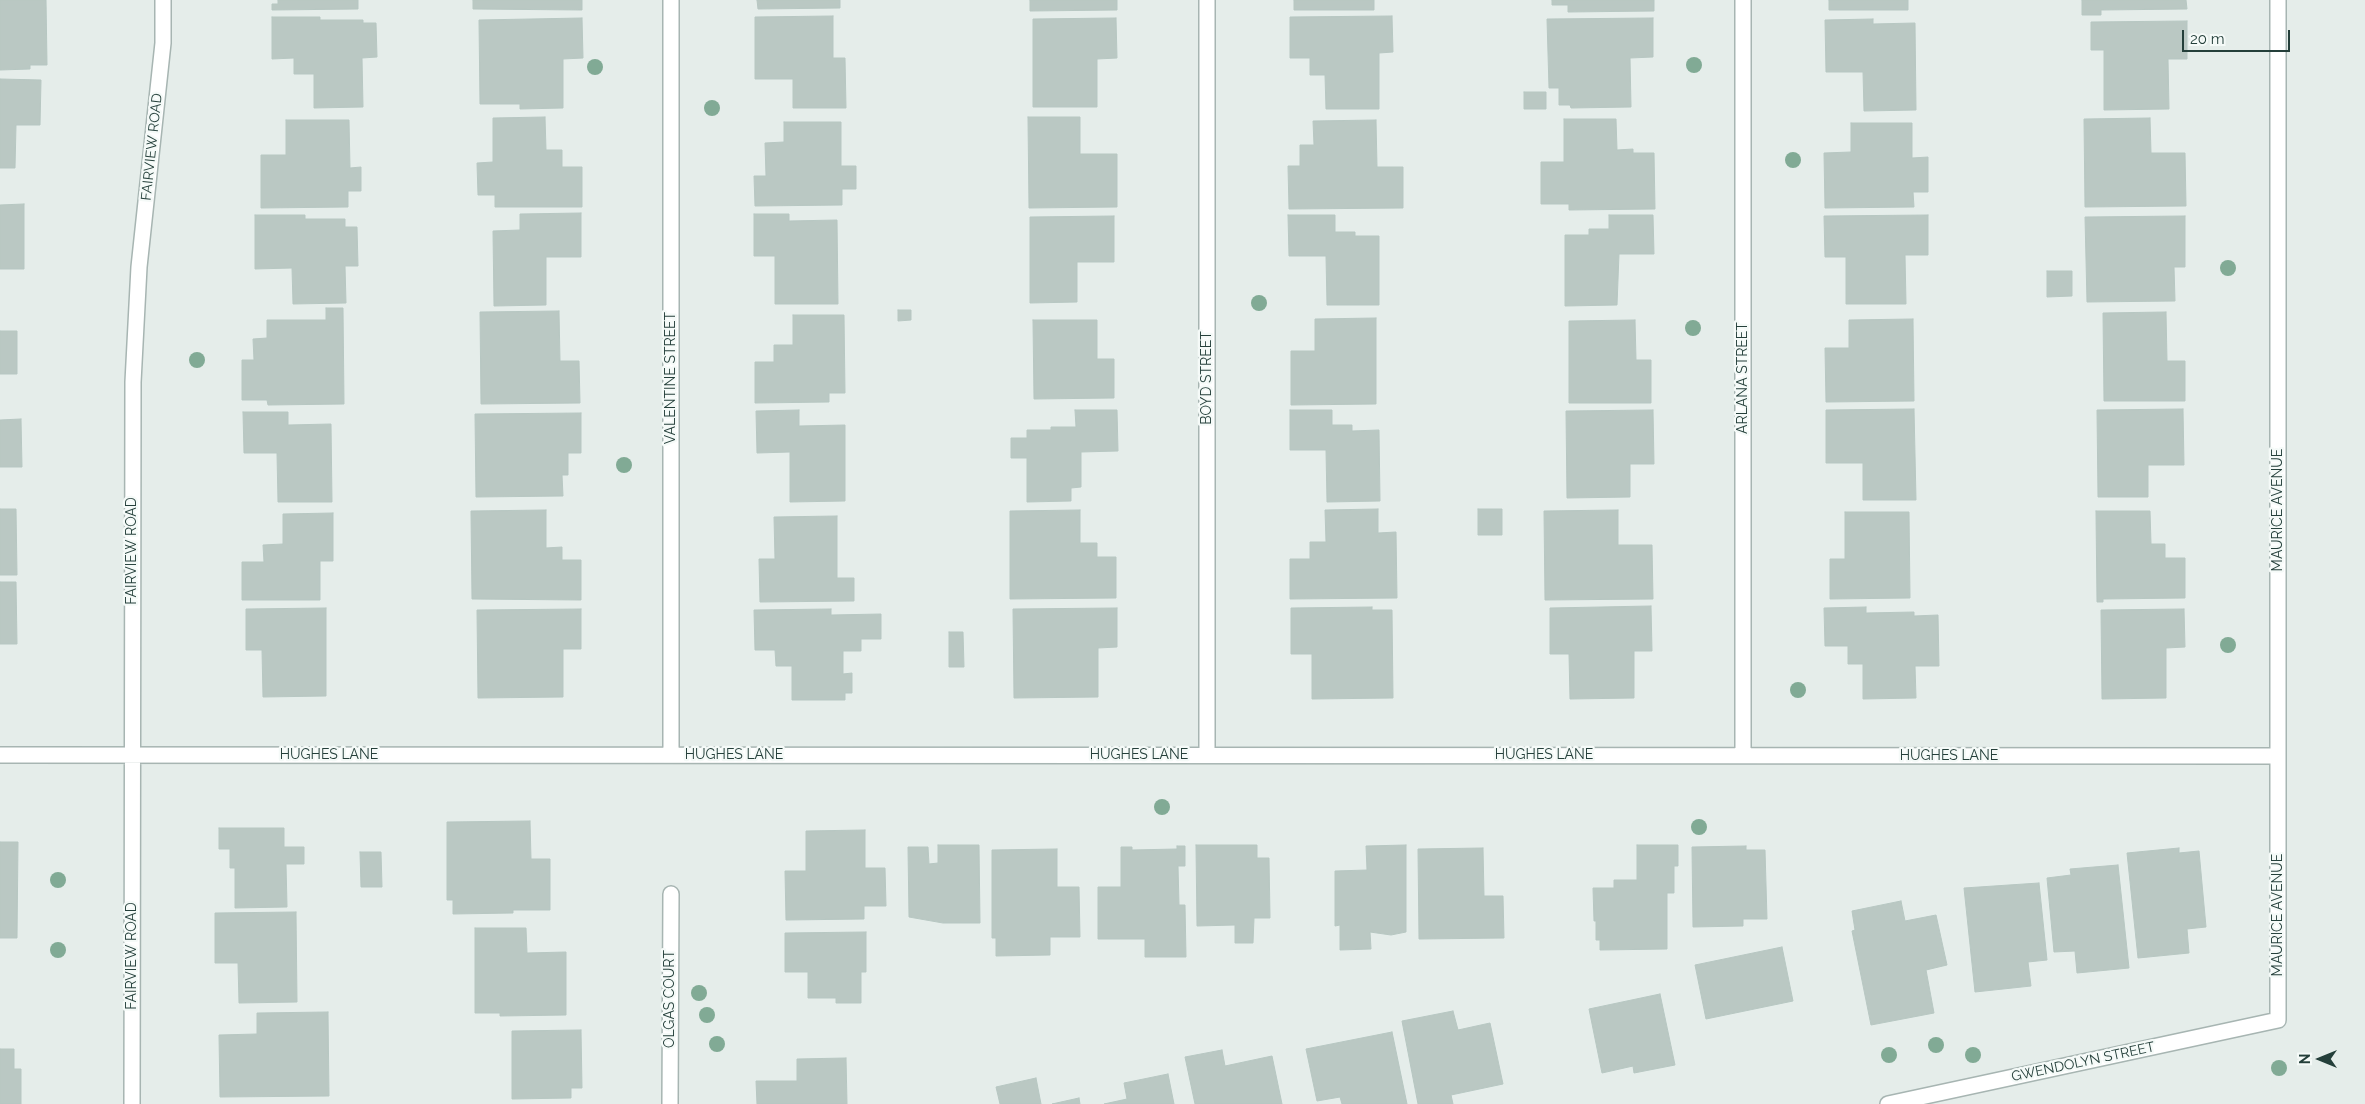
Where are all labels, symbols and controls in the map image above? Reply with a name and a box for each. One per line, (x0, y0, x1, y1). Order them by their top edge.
scale bar (2185, 20, 2292, 52)
text: 20 m (2190, 30, 2225, 48)
street label: FAIRVIEW ROAD (138, 93, 166, 201)
street label: VALENTINE STREET (663, 312, 679, 444)
street label: ARLANA STREET (1735, 322, 1751, 434)
street label: BOYD STREET (1199, 331, 1215, 425)
street label: MAURICE AVENUE (2270, 449, 2286, 571)
street label: FAIRVIEW ROAD (124, 497, 140, 605)
street label: HUGHES LANE (280, 747, 378, 763)
street label: HUGHES LANE (685, 747, 783, 763)
street label: HUGHES LANE (1090, 747, 1188, 763)
street label: HUGHES LANE (1495, 747, 1593, 763)
street label: HUGHES LANE (1900, 748, 1998, 764)
street label: MAURICE AVENUE (2270, 854, 2286, 976)
street label: FAIRVIEW ROAD (124, 902, 140, 1010)
street label: OLGAS COURT (662, 950, 678, 1048)
north arrow (2295, 1034, 2345, 1084)
street label: GWENDOLYN STREET (2010, 1039, 2156, 1085)
text: N (2297, 1054, 2313, 1064)

